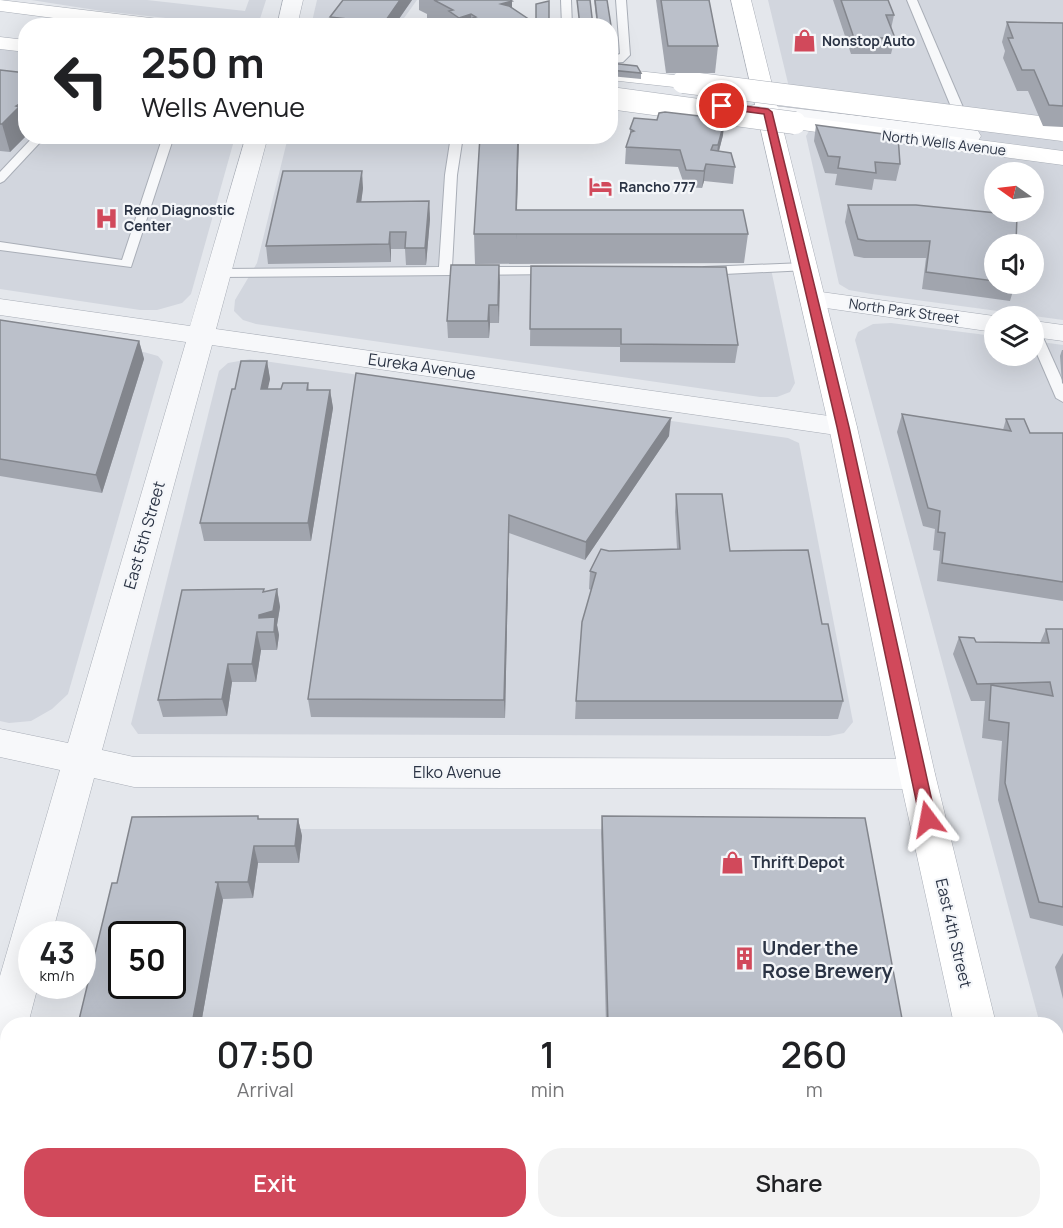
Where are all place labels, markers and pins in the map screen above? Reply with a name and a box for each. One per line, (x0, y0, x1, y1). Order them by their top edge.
shop icon: Nonstop Auto (791, 28, 817, 54)
place label: Nonstop Auto (822, 31, 916, 50)
pin (696, 80, 747, 131)
hotel icon: Rancho 777 (588, 174, 614, 200)
place label: Rancho 777 (619, 177, 696, 196)
place label: Reno Diagnostic Center (124, 200, 235, 235)
hospital icon: Reno Diagnostic Center (93, 205, 119, 231)
shop icon: Thrift Depot (720, 849, 746, 875)
place label: Thrift Depot (751, 851, 845, 873)
place label: Under the Rose Brewery (762, 934, 894, 984)
building icon: Under the Rose Brewery (731, 946, 757, 972)

